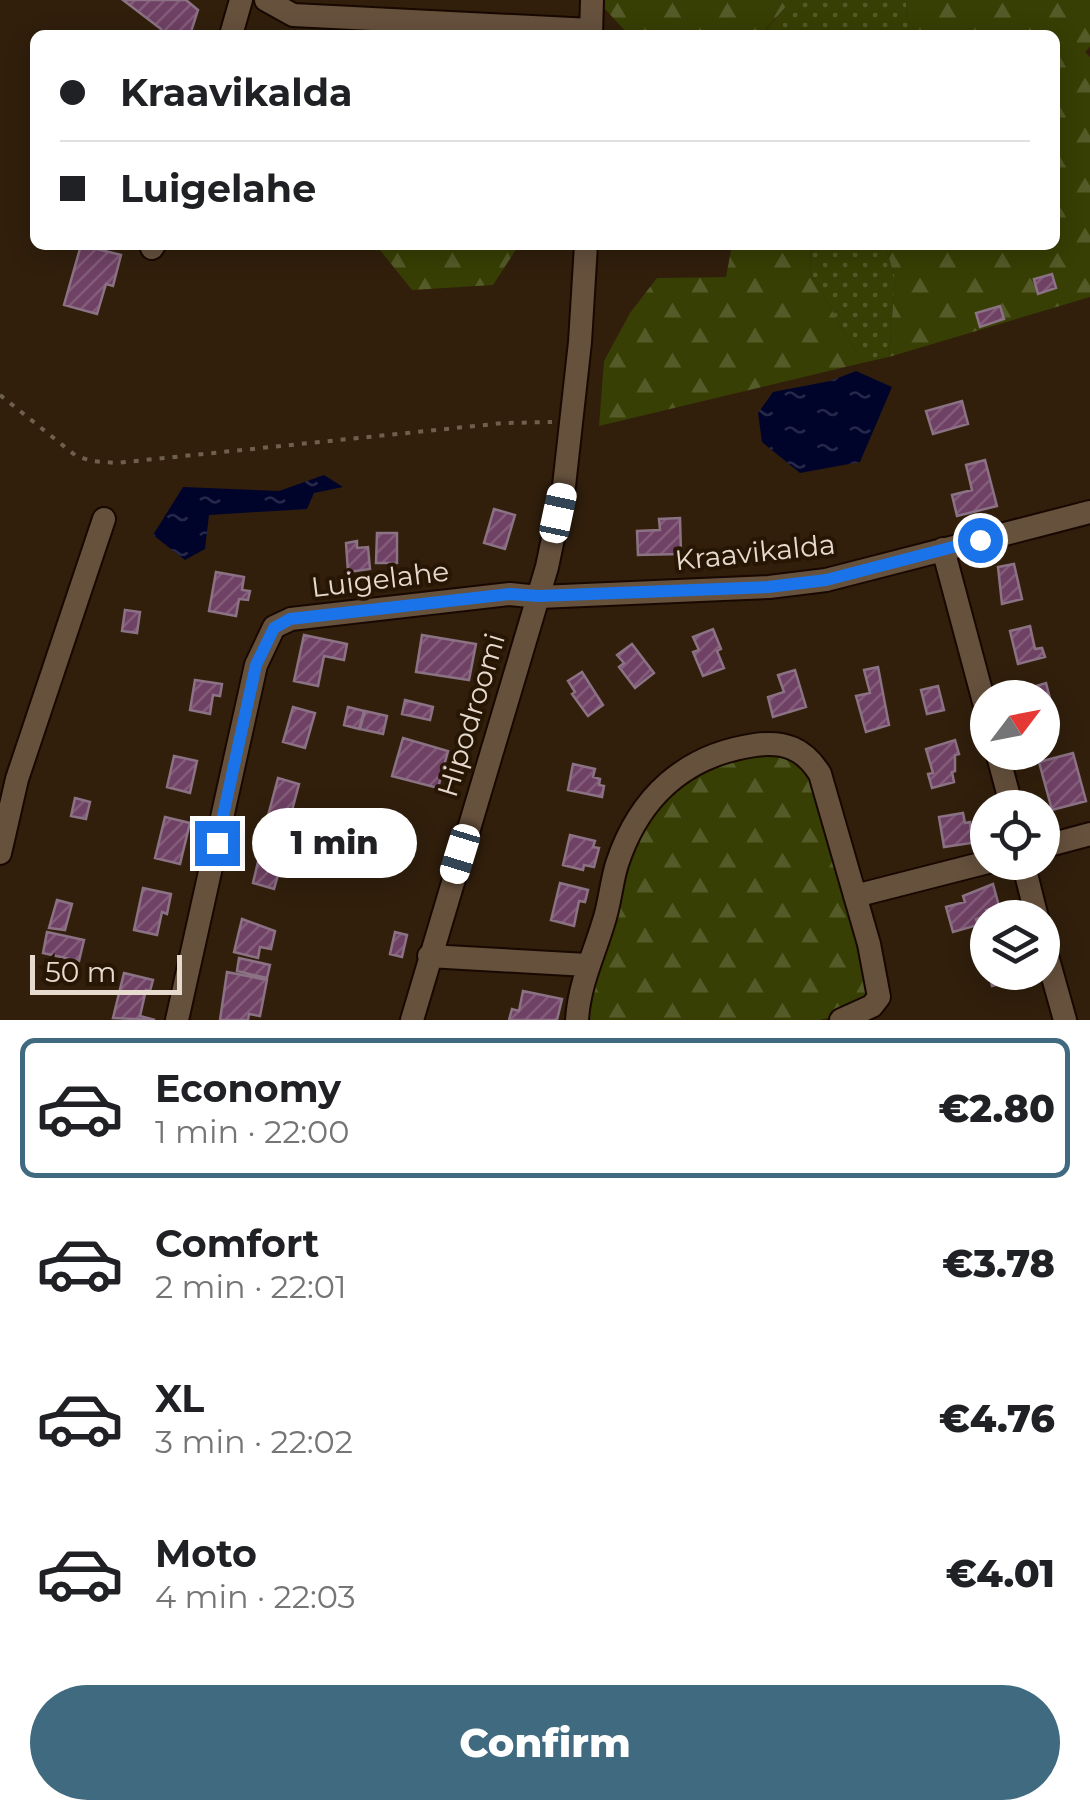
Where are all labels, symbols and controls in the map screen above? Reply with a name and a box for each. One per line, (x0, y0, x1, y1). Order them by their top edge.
text: Kraavikalda (120, 69, 352, 116)
text: Luigelahe (120, 165, 316, 212)
car (537, 481, 579, 545)
route start (958, 518, 1003, 563)
street label: Kraavikalda (673, 527, 837, 577)
street label: Luigelahe (309, 554, 451, 604)
street label: Hipodroomi (430, 629, 512, 801)
north arrow (970, 680, 1060, 770)
map controls (970, 680, 1060, 990)
button: locate (970, 790, 1060, 880)
callout: 1 min (252, 808, 417, 878)
route end (195, 821, 240, 866)
car (437, 821, 483, 887)
text: 1 min (290, 823, 379, 862)
button: layers (970, 900, 1060, 990)
scale bar (30, 950, 182, 994)
text: 50 m (45, 955, 116, 989)
icon: car (35, 1063, 125, 1153)
text: Economy (155, 1065, 341, 1112)
text: €2.80 (938, 1085, 1055, 1132)
text: 1 min · 22:00 (155, 1112, 349, 1151)
icon: car (35, 1218, 125, 1308)
text: Comfort (155, 1220, 319, 1267)
text: €3.78 (942, 1240, 1055, 1287)
text: 2 min · 22:01 (155, 1267, 346, 1306)
icon: car (35, 1373, 125, 1463)
text: XL (155, 1375, 204, 1422)
text: €4.76 (939, 1395, 1055, 1442)
text: 3 min · 22:02 (155, 1422, 353, 1461)
icon: car (35, 1528, 125, 1618)
text: Moto (155, 1530, 257, 1577)
text: €4.01 (945, 1550, 1055, 1597)
text: 4 min · 22:03 (155, 1577, 356, 1616)
button: Confirm (30, 1685, 1060, 1800)

